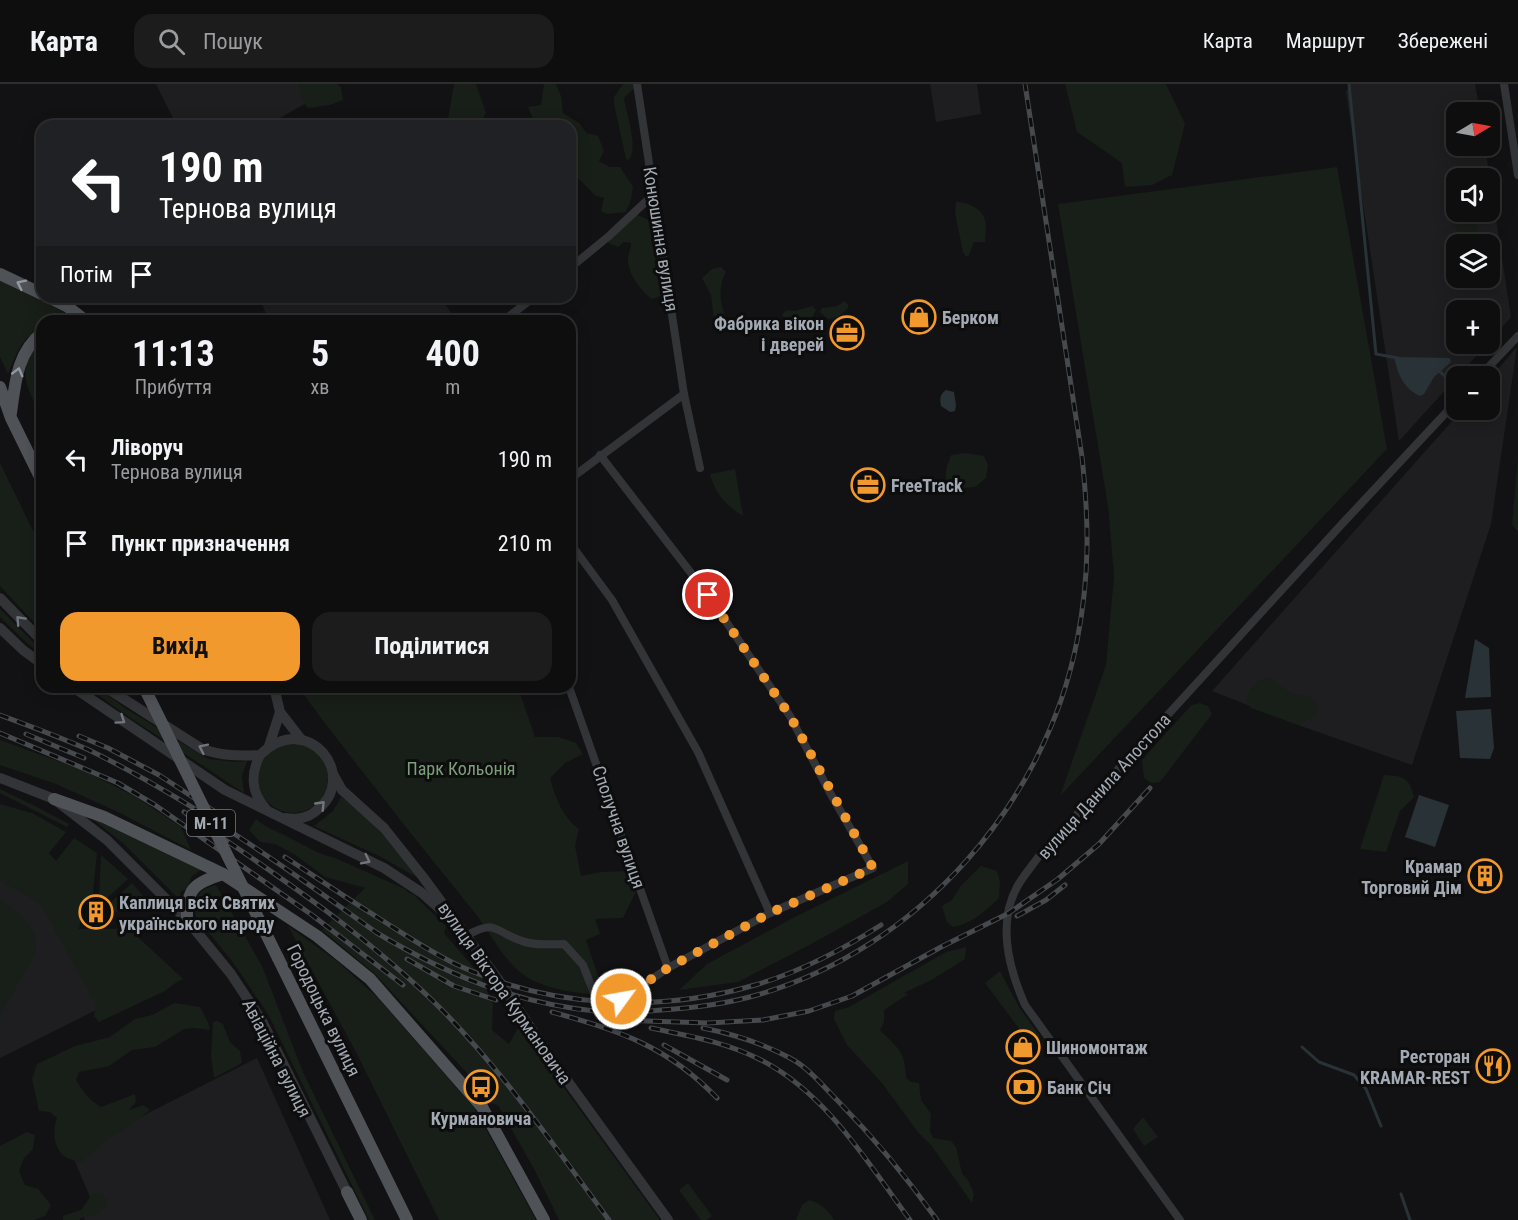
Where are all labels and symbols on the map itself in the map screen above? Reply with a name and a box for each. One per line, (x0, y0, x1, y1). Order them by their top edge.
north arrow (1446, 102, 1500, 156)
street label: Конюшинна вулиця (639, 165, 683, 313)
one-way arrow (16, 279, 27, 291)
shop icon: Берком (901, 299, 937, 335)
place label: Берком (942, 307, 999, 328)
place label: Фабрика вікон і дверей (714, 313, 824, 355)
office icon: Фабрика вікон і дверей (829, 315, 865, 351)
one-way arrow (11, 367, 24, 377)
office icon: FreeTrack (850, 467, 886, 503)
place label: FreeTrack (891, 475, 963, 496)
pin (682, 569, 733, 620)
one-way arrow (17, 616, 28, 627)
street label: вулиця Данила Апостола (1033, 709, 1175, 863)
one-way arrow (114, 713, 125, 724)
one-way arrow (199, 744, 210, 756)
park label: Парк Кольонія (406, 758, 516, 779)
street label: Сполучна вулиця (588, 763, 650, 891)
one-way arrow (314, 802, 325, 812)
road number: М-11 (187, 810, 235, 836)
one-way arrow (360, 852, 371, 864)
place label: Крамар Торговий Дім (1361, 856, 1462, 898)
building icon: Крамар Торговий Дім (1467, 858, 1503, 894)
place label: Каплиця всіх Святих українського народу (119, 892, 275, 934)
building icon: Каплиця всіх Святих українського народу (78, 894, 114, 930)
street label: вулиця Віктора Курмановича (434, 898, 576, 1088)
street label: Городоцька вулиця (283, 941, 365, 1079)
position arrow (589, 967, 653, 1031)
street label: Авіаційна вулиця (238, 996, 316, 1120)
shop icon: Шиномонтаж (1005, 1029, 1041, 1065)
place label: Шиномонтаж (1046, 1037, 1148, 1058)
place label: Ресторан KRAMAR-REST (1360, 1046, 1470, 1088)
restaurant icon: Ресторан KRAMAR-REST (1475, 1048, 1511, 1084)
bus stop icon: Курмановича (463, 1069, 499, 1105)
bank icon: Банк Січ (1006, 1069, 1042, 1105)
place label: Банк Січ (1047, 1077, 1111, 1098)
place label: Курмановича (431, 1108, 531, 1129)

